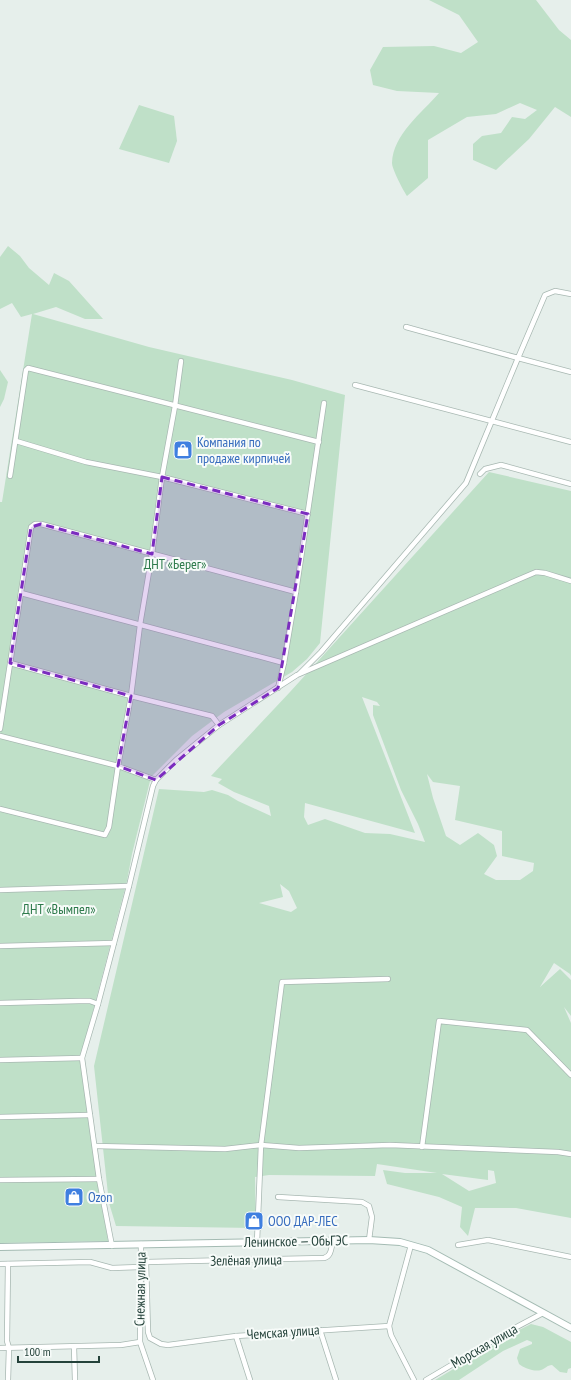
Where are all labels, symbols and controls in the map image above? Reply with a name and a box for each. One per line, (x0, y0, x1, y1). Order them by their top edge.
place label: Компания по продаже кирпичей (197, 433, 290, 467)
shop icon: Компания по продаже кирпичей (172, 439, 194, 461)
park label: ДНТ «Берег» (144, 555, 206, 573)
park label: ДНТ «Вымпел» (22, 900, 96, 918)
shop icon: Ozon (63, 1186, 85, 1208)
place label: Ozon (88, 1188, 113, 1206)
shop icon: ООО ДАР-ЛЕС (243, 1210, 265, 1232)
place label: ООО ДАР-ЛЕС (268, 1212, 338, 1230)
street label: Ленинское — ОбьГЭС (243, 1231, 349, 1251)
street label: Зелёная улица (210, 1250, 282, 1270)
street label: Снежная улица (130, 1252, 150, 1326)
street label: Чемская улица (246, 1320, 320, 1344)
street label: Морская улица (447, 1320, 521, 1372)
scale bar (18, 1338, 99, 1364)
text: 100 m (24, 1344, 51, 1359)

